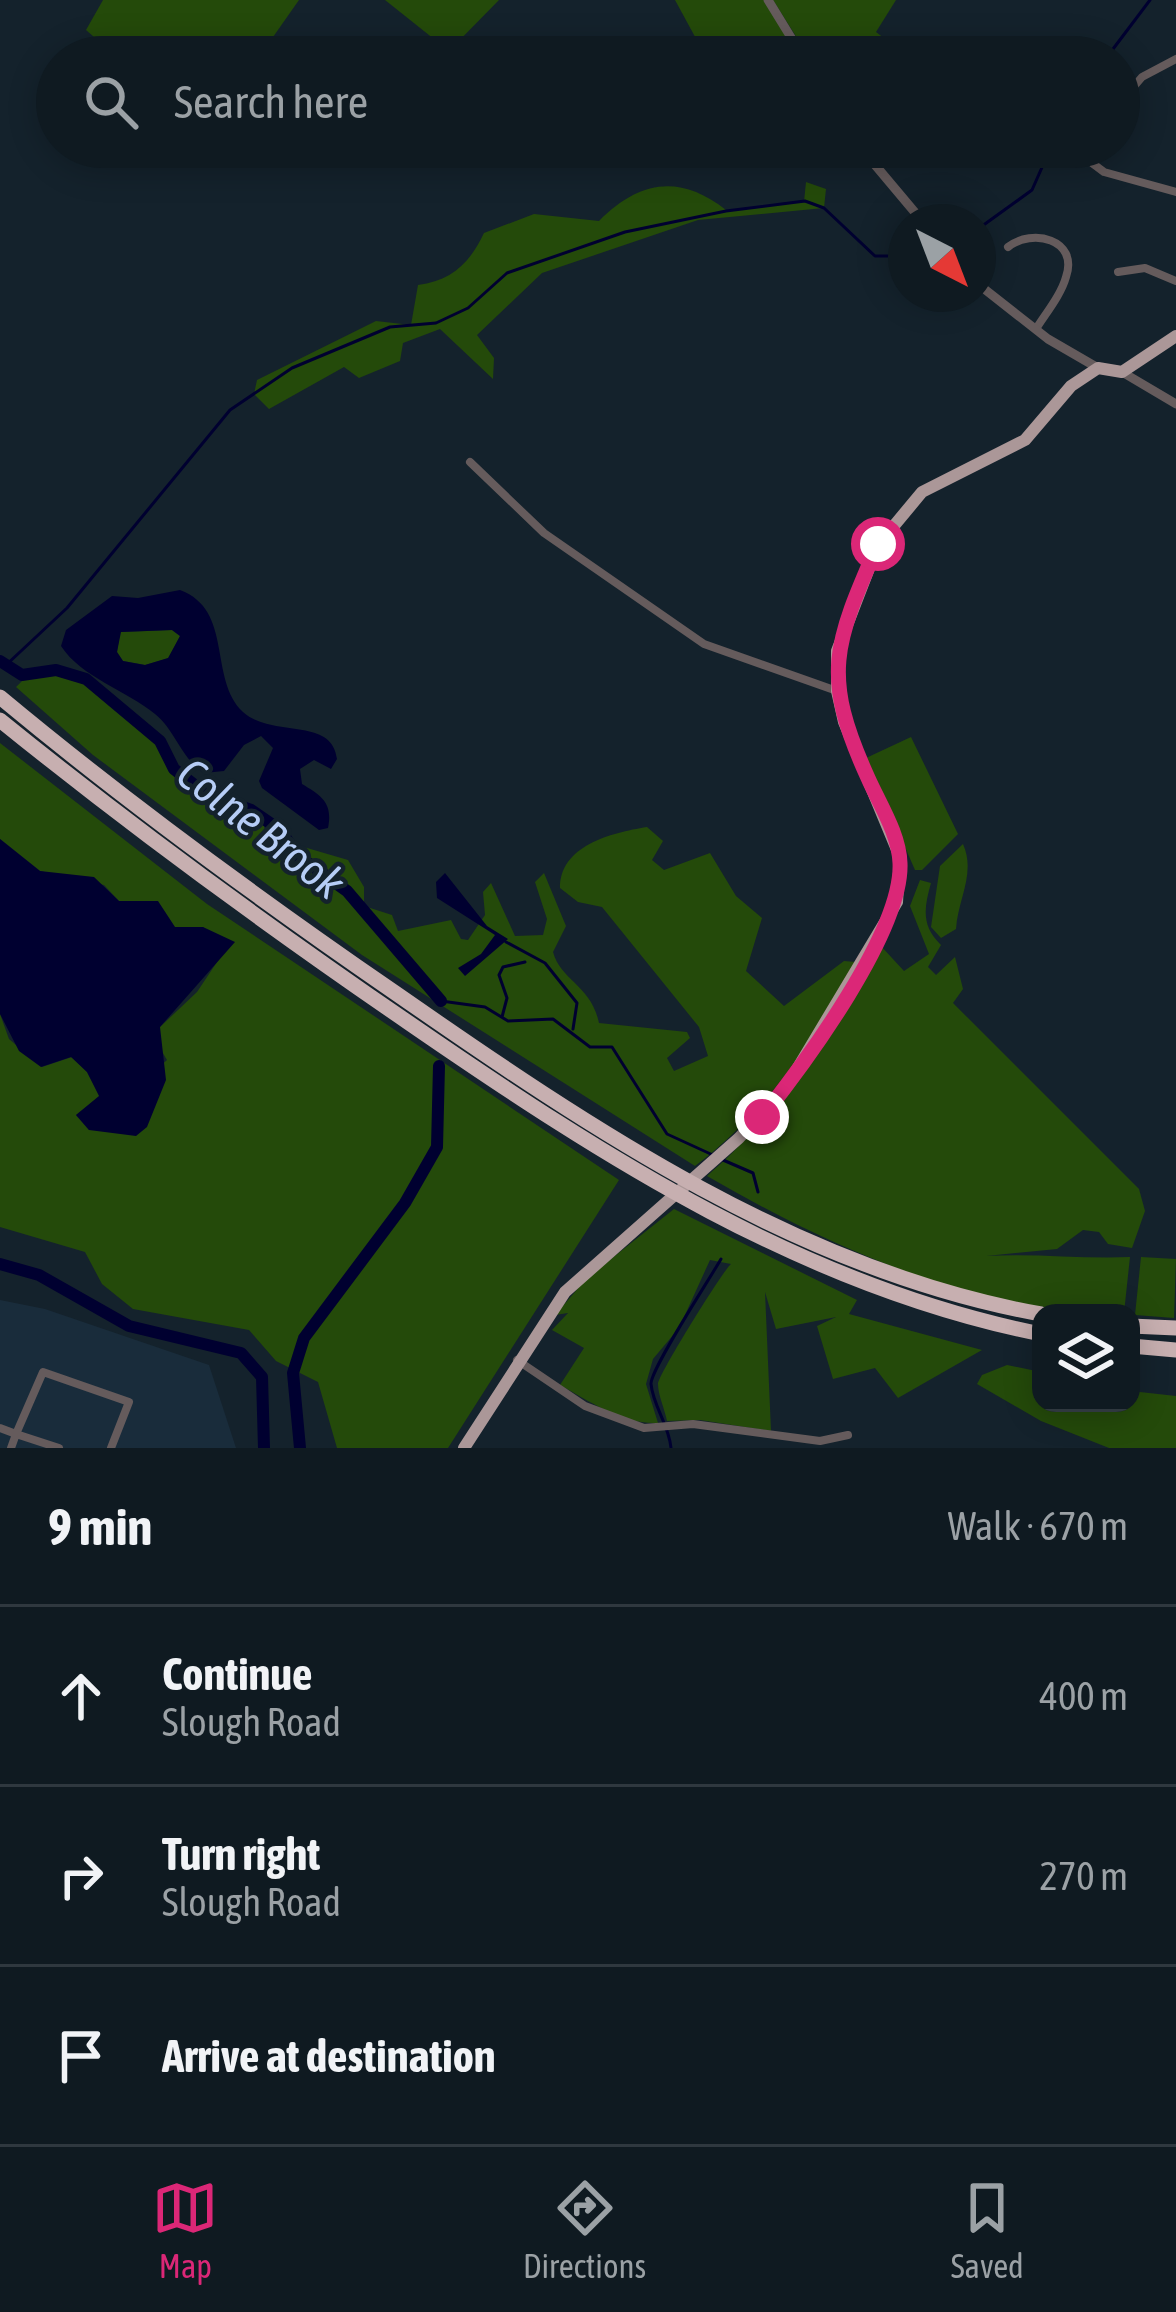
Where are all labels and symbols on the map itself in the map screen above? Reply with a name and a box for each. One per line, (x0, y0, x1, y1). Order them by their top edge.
north arrow (888, 204, 996, 312)
route start (851, 517, 905, 571)
water label: Colne Brook (167, 747, 356, 910)
route end (735, 1090, 789, 1144)

